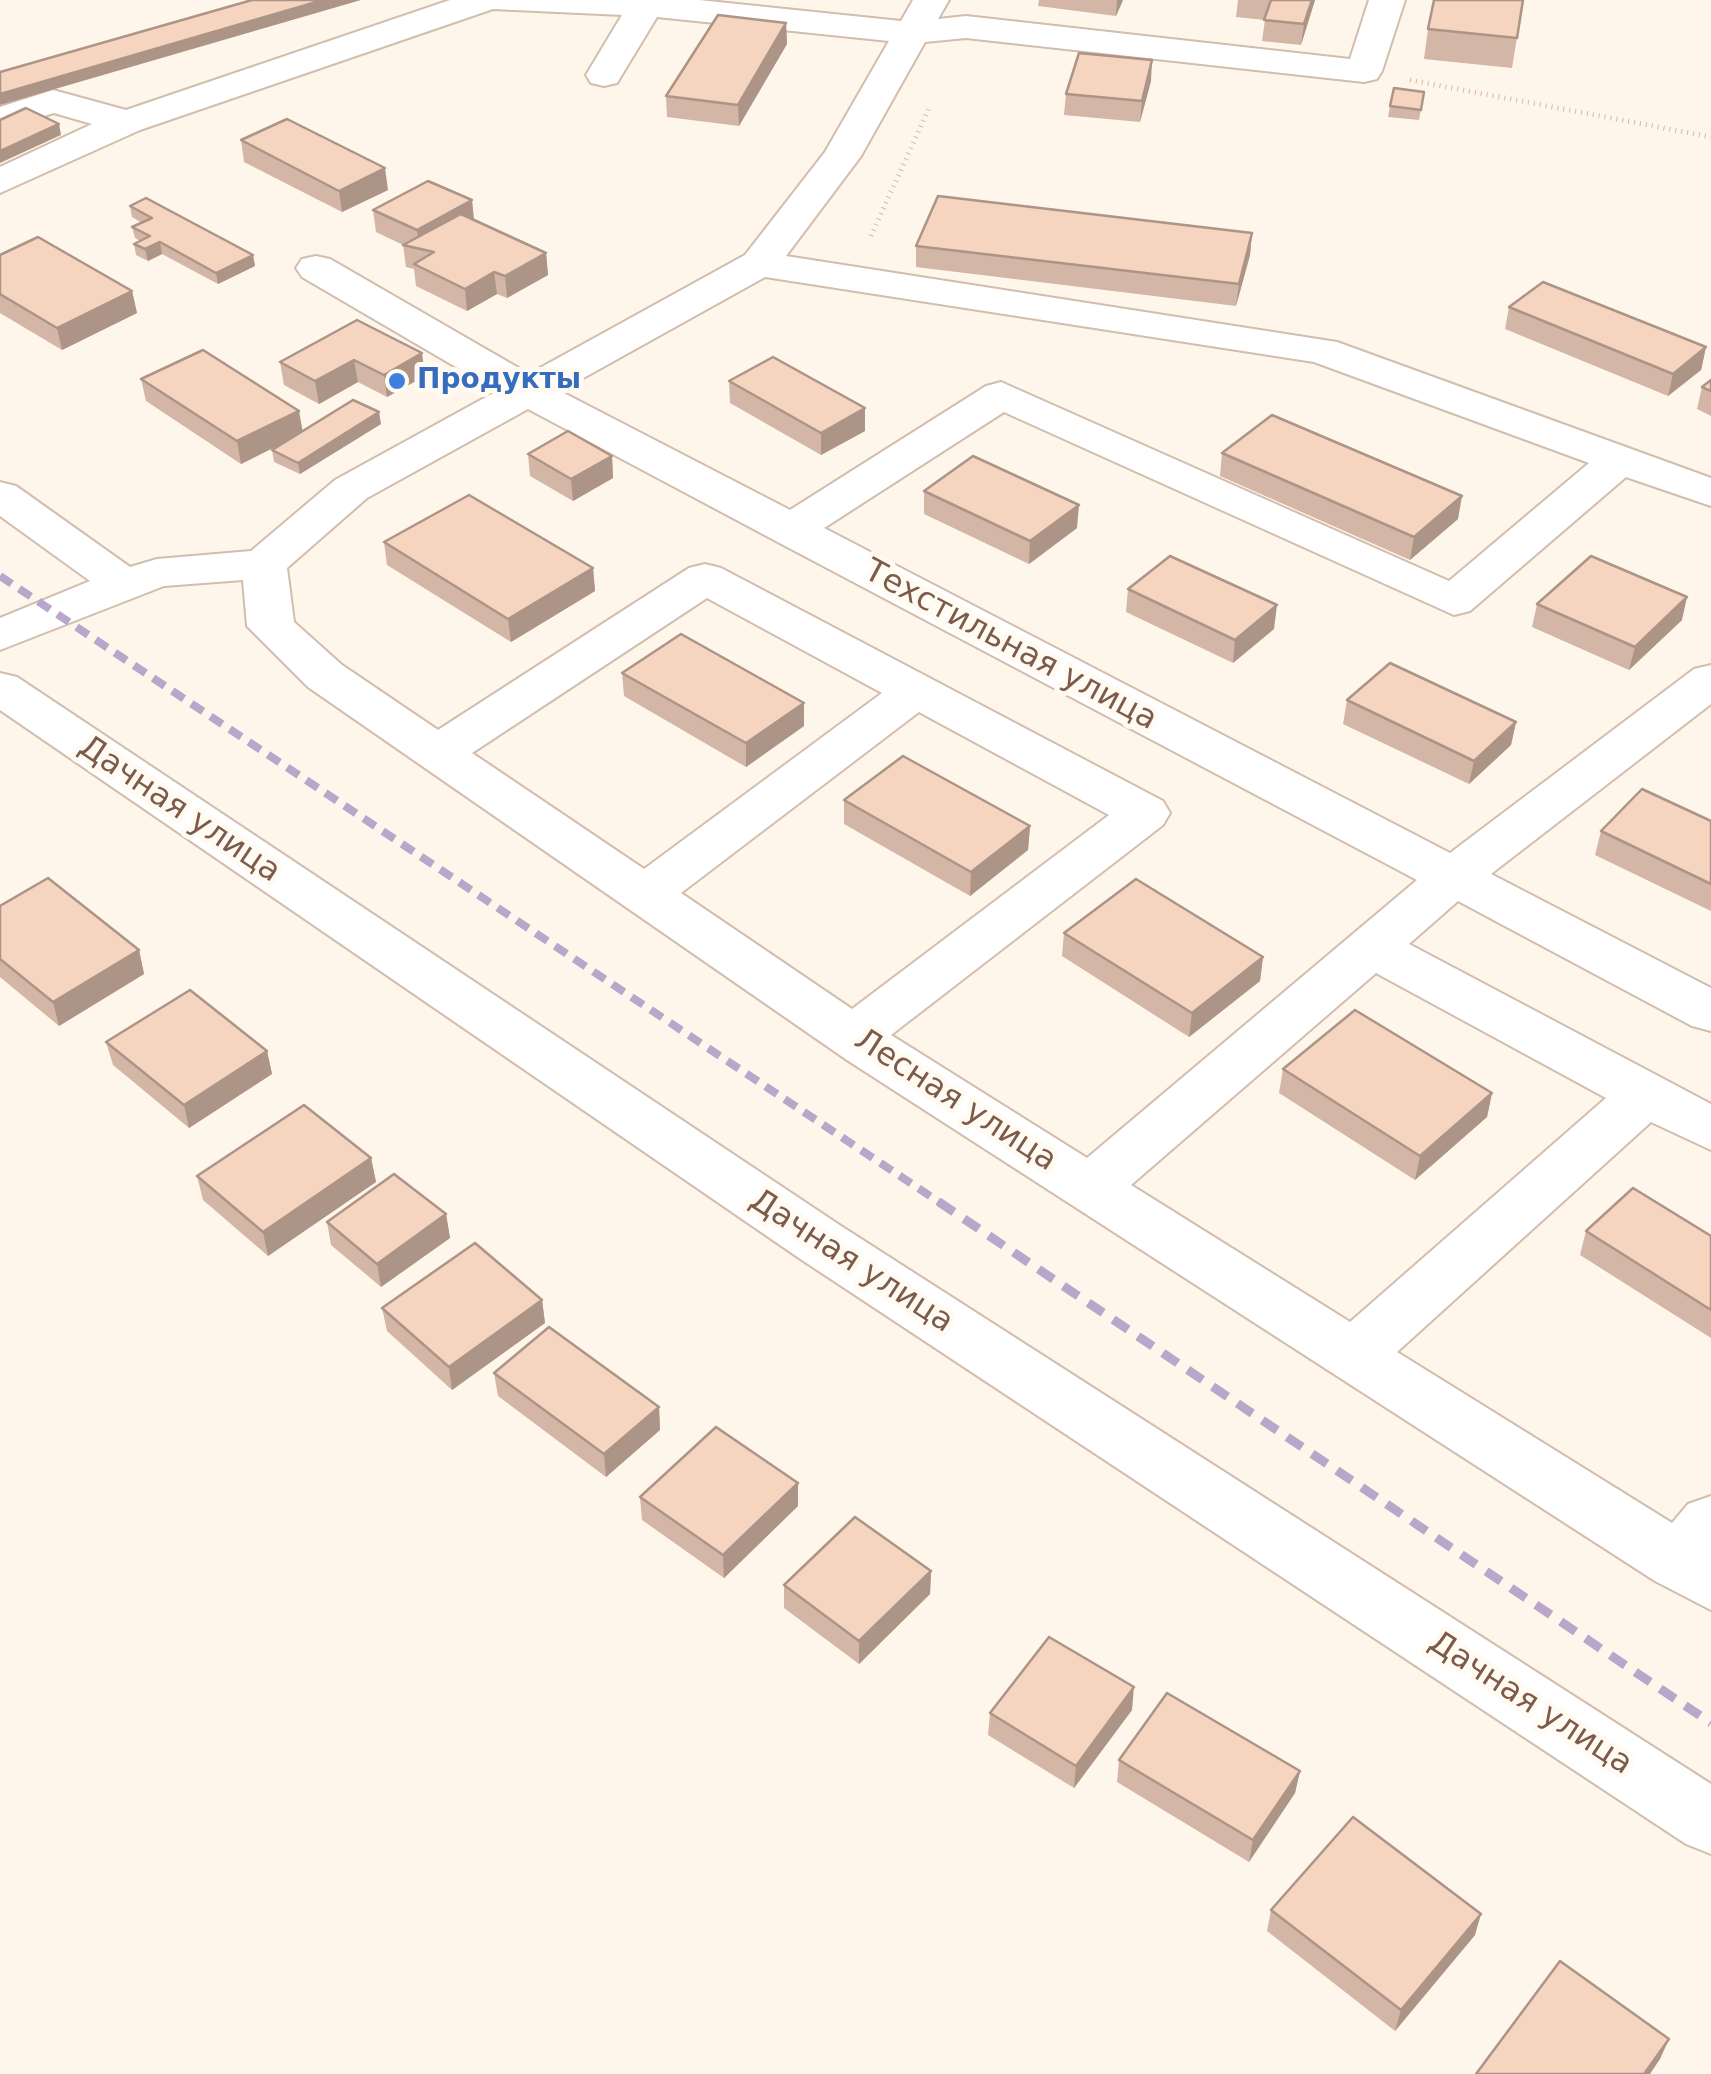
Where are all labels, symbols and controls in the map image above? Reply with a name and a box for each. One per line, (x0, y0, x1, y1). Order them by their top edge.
place label: Продукты (417, 364, 581, 398)
marker: Продукты (386, 370, 408, 392)
street label: Техстильная улица (857, 553, 1163, 739)
street label: Дачная улица (71, 728, 287, 892)
street label: Лесная улица (847, 1021, 1063, 1181)
street label: Дачная улица (742, 1182, 960, 1342)
street label: Дачная улица (1421, 1624, 1639, 1784)

